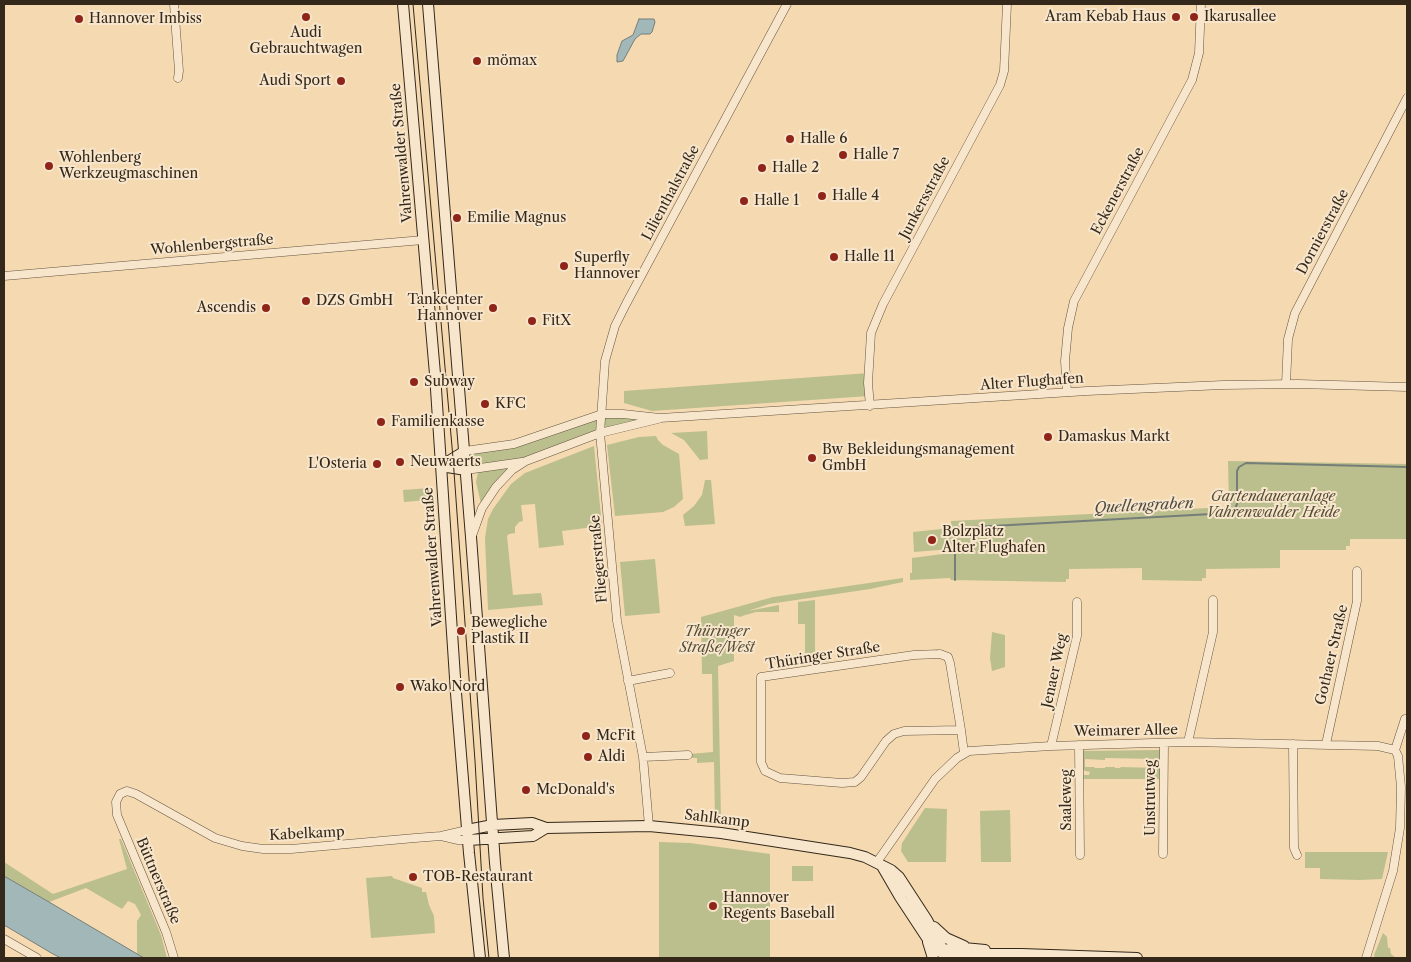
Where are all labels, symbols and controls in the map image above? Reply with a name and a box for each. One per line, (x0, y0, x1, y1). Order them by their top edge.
place label: Aram Kebab Haus (1045, 9, 1166, 25)
place label: Ikarusallee (1204, 9, 1276, 25)
place label: Hannover Imbiss (89, 11, 202, 27)
marker: Audi Gebrauchtwagen (300, 11, 312, 23)
marker: Aram Kebab Haus (1170, 11, 1182, 23)
marker: Ikarusallee (1188, 11, 1200, 23)
marker: Hannover Imbiss (73, 13, 85, 25)
place label: Audi Gebrauchtwagen (250, 25, 362, 58)
place label: mömax (487, 53, 537, 69)
marker: mömax (471, 55, 483, 67)
place label: Audi Sport (259, 73, 331, 89)
marker: Audi Sport (335, 75, 347, 87)
street label: Vahrenwalder Straße (388, 83, 416, 223)
place label: Halle 6 (800, 131, 847, 147)
marker: Halle 6 (784, 133, 796, 145)
street label: Lilienthalstraße (639, 142, 703, 244)
street label: Eckenerstraße (1088, 144, 1148, 238)
place label: Halle 7 (853, 147, 899, 163)
marker: Halle 7 (837, 149, 849, 161)
place label: Wohlenberg Werkzeugmaschinen (59, 150, 198, 182)
street label: Junkersstraße (896, 154, 954, 242)
marker: Wohlenberg Werkzeugmaschinen (43, 160, 55, 172)
place label: Halle 2 (772, 160, 819, 176)
marker: Halle 2 (756, 162, 768, 174)
street label: Dornierstraße (1293, 186, 1353, 278)
place label: Halle 4 (832, 188, 879, 204)
marker: Halle 4 (816, 190, 828, 202)
place label: Halle 1 (754, 193, 799, 209)
marker: Halle 1 (738, 195, 750, 207)
place label: Emilie Magnus (467, 210, 566, 226)
marker: Emilie Magnus (451, 212, 463, 224)
street label: Wohlenbergstraße (150, 231, 274, 259)
place label: Halle 11 (844, 249, 895, 265)
place label: Superfly Hannover (574, 250, 640, 282)
marker: Halle 11 (828, 251, 840, 263)
marker: Superfly Hannover (558, 260, 570, 272)
place label: Tankcenter Hannover (408, 292, 483, 324)
place label: DZS GmbH (316, 293, 393, 309)
marker: DZS GmbH (300, 295, 312, 307)
place label: Ascendis (197, 300, 256, 316)
marker: Ascendis (260, 302, 272, 314)
marker: Tankcenter Hannover (487, 302, 499, 314)
place label: FitX (542, 313, 571, 329)
marker: FitX (526, 315, 538, 327)
street label: Alter Flughafen (980, 370, 1084, 394)
place label: Subway (424, 374, 475, 390)
marker: Subway (408, 376, 420, 388)
place label: KFC (495, 396, 526, 412)
marker: KFC (479, 398, 491, 410)
place label: Familienkasse (391, 414, 485, 430)
marker: Familienkasse (375, 416, 387, 428)
place label: Damaskus Markt (1058, 429, 1170, 445)
marker: Damaskus Markt (1042, 431, 1054, 443)
place label: Bw Bekleidungsmanagement GmbH (822, 442, 1015, 474)
marker: Bw Bekleidungsmanagement GmbH (806, 452, 818, 464)
place label: Neuwaerts (410, 454, 481, 470)
place label: L'Osteria (308, 456, 367, 472)
marker: Neuwaerts (394, 456, 406, 468)
marker: L'Osteria (371, 458, 383, 470)
street label: Vahrenwalder Straße (420, 487, 446, 627)
park label: Gartendaueranlage Vahrenwalder Heide (1207, 489, 1339, 522)
water label: Quellengraben (1094, 494, 1194, 518)
street label: Fliegerstraße (587, 514, 611, 604)
place label: Bolzplatz Alter Flughafen (942, 524, 1046, 556)
marker: Bolzplatz Alter Flughafen (926, 534, 938, 546)
street label: Gothaer Straße (1312, 603, 1352, 707)
place label: Bewegliche Plastik II (471, 615, 547, 648)
park label: Thüringer Straße/West (679, 624, 755, 656)
marker: Bewegliche Plastik II (455, 625, 467, 637)
street label: Jenaer Weg (1039, 632, 1071, 710)
street label: Thüringer Straße (765, 639, 881, 673)
place label: Wako Nord (410, 679, 485, 695)
marker: Wako Nord (394, 681, 406, 693)
street label: Weimarer Allee (1074, 722, 1178, 740)
place label: McFit (596, 728, 635, 744)
marker: McFit (580, 730, 592, 742)
place label: Aldi (598, 749, 625, 765)
marker: Aldi (582, 751, 594, 763)
street label: Unstrutweg (1143, 760, 1159, 836)
street label: Saaleweg (1059, 769, 1075, 831)
place label: McDonald's (536, 782, 615, 798)
marker: McDonald's (520, 784, 532, 796)
street label: Sahlkamp (683, 807, 751, 831)
street label: Kabelkamp (269, 824, 345, 844)
street label: Büttnerstraße (132, 835, 184, 927)
place label: TOB-Restaurant (423, 869, 533, 885)
marker: TOB-Restaurant (407, 871, 419, 883)
place label: Hannover Regents Baseball (723, 890, 835, 922)
marker: Hannover Regents Baseball (707, 900, 719, 912)

